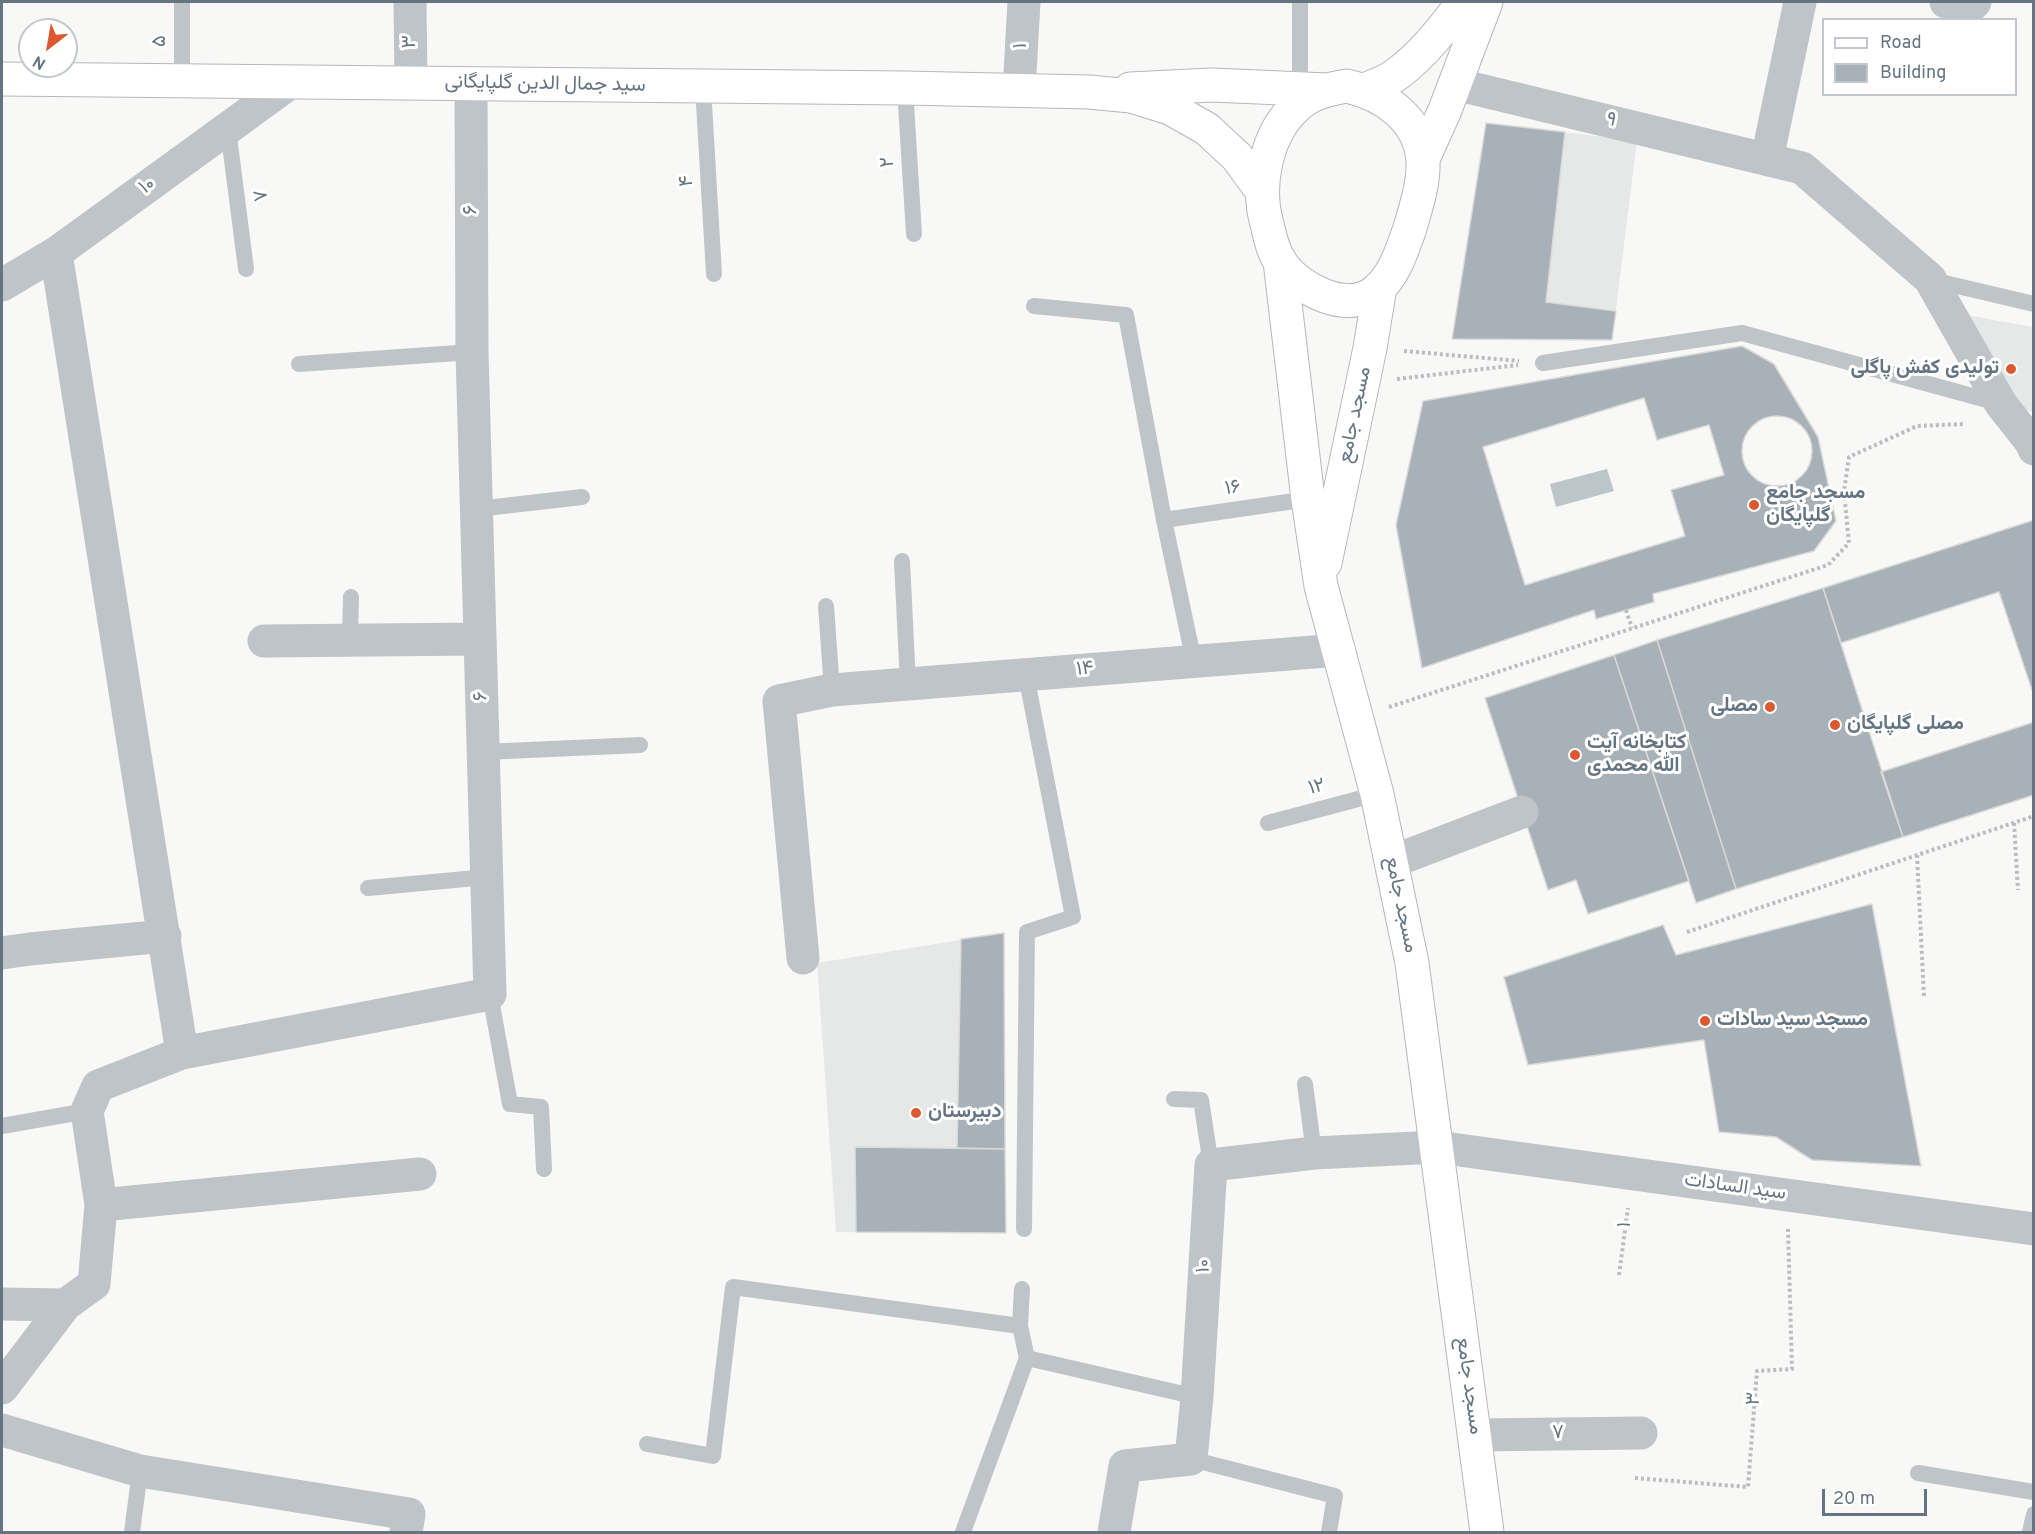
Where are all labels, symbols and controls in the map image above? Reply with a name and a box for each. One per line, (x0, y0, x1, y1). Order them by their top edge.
north arrow (18, 18, 78, 78)
legend (1822, 18, 2017, 96)
text: Road (1880, 32, 1922, 55)
street label: ۵ (149, 35, 173, 47)
street label: ۳ (399, 35, 423, 49)
street label: ۱ (1010, 42, 1034, 50)
text: N (30, 50, 50, 73)
text: Building (1880, 62, 1946, 85)
street label: سید جمال الدین گلپایگانی (444, 71, 646, 99)
street label: ۹ (1603, 108, 1619, 134)
street label: ۲ (877, 156, 901, 168)
street label: ۱۰ (135, 173, 161, 201)
street label: ۴ (676, 175, 700, 187)
street label: ۸ (245, 188, 271, 204)
street label: ۶ (460, 205, 484, 215)
place label: تولیدی کفش پاگلی (1851, 357, 1999, 381)
marker: تولیدی کفش پاگلی (2004, 362, 2018, 376)
street label: مسجد جامع (1334, 365, 1378, 465)
street label: ۱۶ (1224, 476, 1242, 502)
place label: مسجد جامع گلپایگان (1766, 482, 1865, 529)
marker: مسجد جامع گلپایگان (1747, 498, 1761, 512)
street label: ۱۴ (1075, 657, 1095, 683)
street label: ۶ (470, 691, 494, 701)
place label: مصلی (1710, 695, 1758, 719)
marker: مصلی (1763, 700, 1777, 714)
place label: مصلی گلپایگان (1847, 713, 1964, 737)
marker: مصلی گلپایگان (1828, 718, 1842, 732)
place label: کتابخانه آیت الله محمدی (1587, 732, 1686, 779)
marker: کتابخانه آیت الله محمدی (1568, 748, 1582, 762)
street label: ۱۲ (1306, 774, 1328, 802)
street label: مسجد جامع (1378, 855, 1422, 955)
place label: مسجد سید سادات (1717, 1009, 1868, 1033)
marker: مسجد سید سادات (1698, 1014, 1712, 1028)
place label: دبیرستان (928, 1101, 1001, 1125)
marker: دبیرستان (909, 1106, 923, 1120)
street label: سید السادات (1683, 1169, 1787, 1207)
street label: ۱ (1614, 1221, 1638, 1229)
street label: ۱۰ (1193, 1258, 1217, 1274)
street label: مسجد جامع (1449, 1336, 1487, 1436)
street label: ۳ (1743, 1392, 1767, 1406)
street label: ۷ (1552, 1422, 1564, 1446)
scale bar (1825, 1477, 1930, 1515)
text: 20 m (1833, 1488, 1875, 1511)

